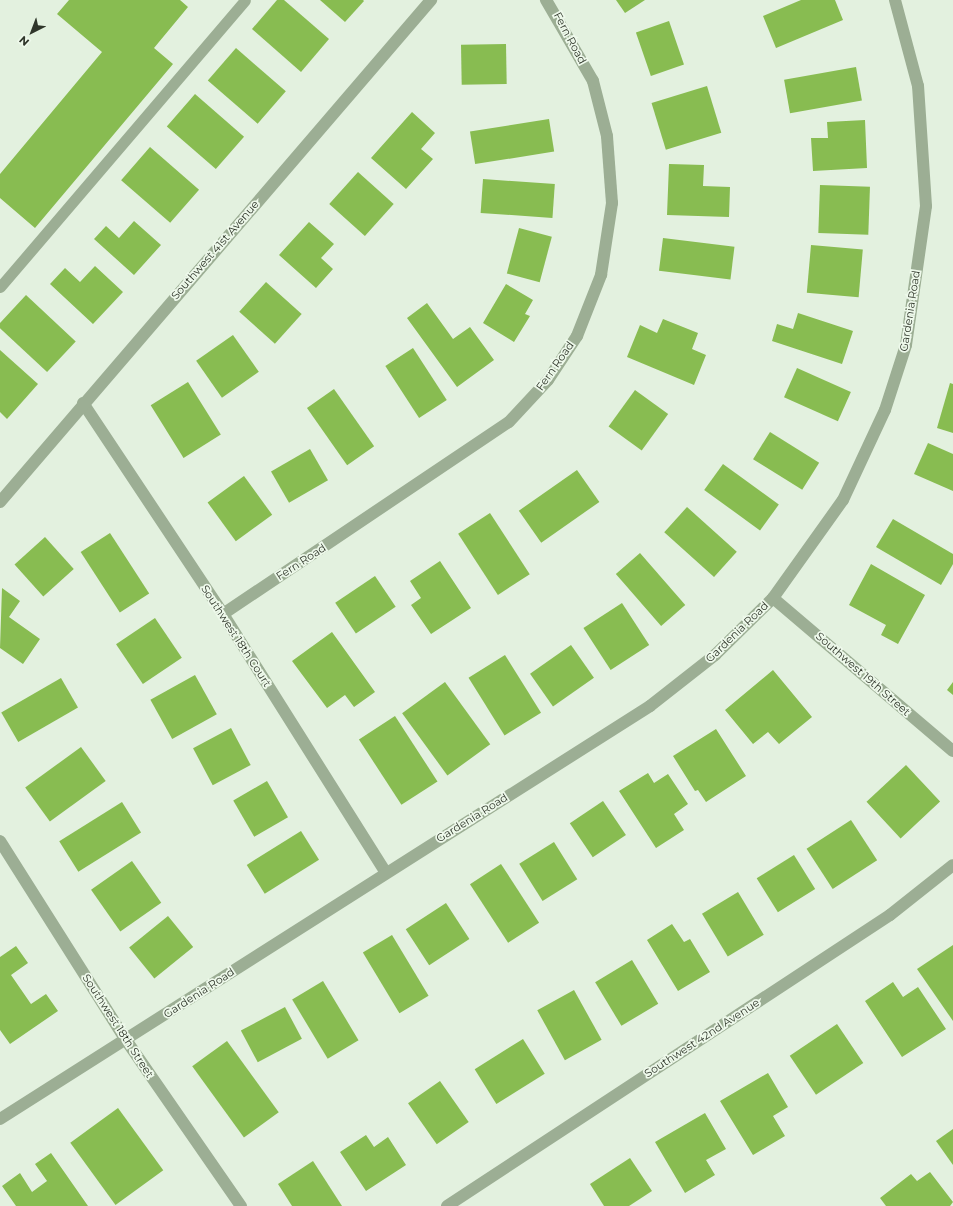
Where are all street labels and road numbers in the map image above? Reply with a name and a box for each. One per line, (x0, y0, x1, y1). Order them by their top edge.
street label: Fern Road (551, 10, 589, 66)
street label: Southwest 41st Avenue (168, 198, 262, 302)
street label: Gardenia Road (897, 270, 923, 352)
street label: Fern Road (533, 339, 577, 393)
street label: Fern Road (274, 541, 328, 583)
street label: Southwest 18th Court (198, 583, 274, 689)
street label: Gardenia Road (703, 599, 771, 665)
street label: Southwest 19th Street (813, 629, 913, 719)
street label: Gardenia Road (434, 791, 510, 845)
street label: Gardenia Road (161, 965, 237, 1021)
street label: Southwest 18th Street (80, 972, 156, 1080)
street label: Southwest 42nd Avenue (642, 996, 762, 1080)

